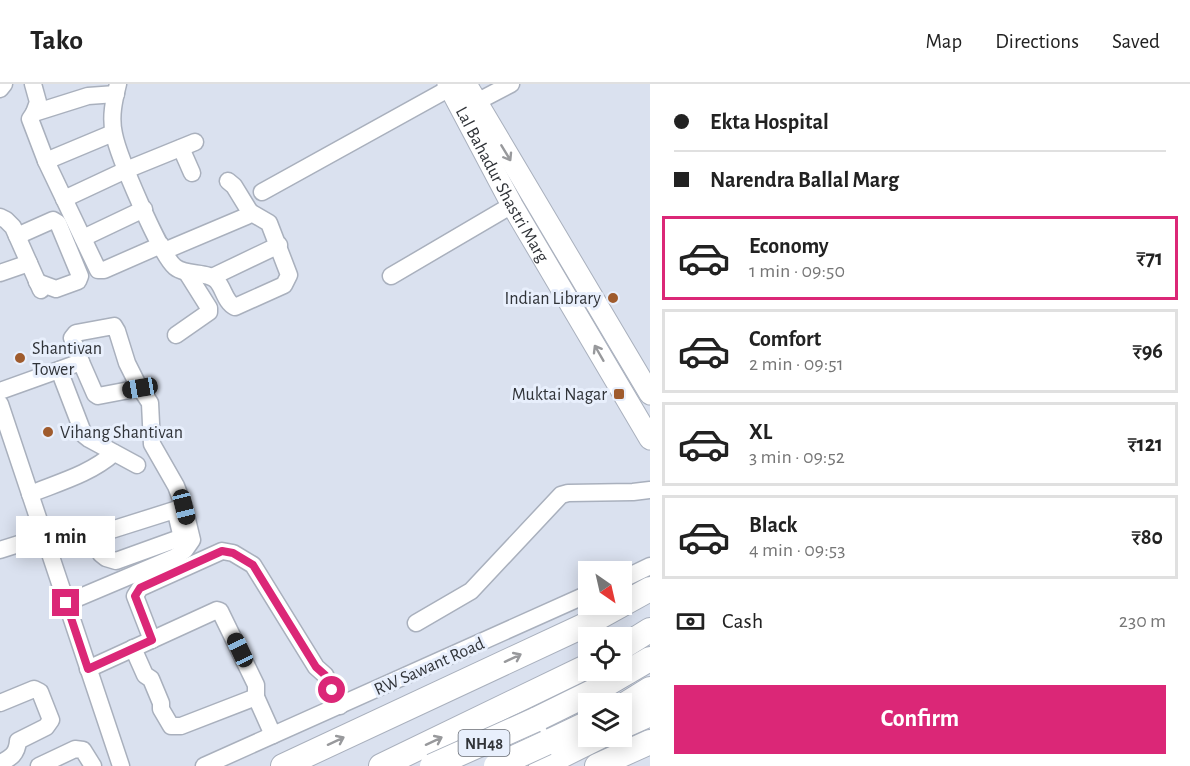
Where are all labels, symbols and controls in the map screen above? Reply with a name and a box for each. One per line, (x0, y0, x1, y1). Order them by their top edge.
text: Tako (30, 27, 83, 55)
text: Map (926, 31, 962, 52)
text: Directions (995, 31, 1079, 52)
text: Saved (1112, 31, 1160, 52)
street label: Lal Bahadur Shastri Marg (452, 104, 552, 266)
text: Ekta Hospital (710, 111, 829, 133)
one-way arrow (501, 144, 513, 161)
text: Narendra Ballal Marg (710, 169, 899, 191)
icon: car (677, 231, 731, 285)
text: Economy (749, 235, 829, 257)
text: ₹71 (1136, 247, 1163, 269)
text: 1 min · 09:50 (749, 261, 845, 281)
place label: Indian Library (505, 290, 601, 308)
marker: Indian Library (606, 291, 620, 305)
icon: car (677, 324, 731, 378)
text: Comfort (749, 328, 821, 350)
place label: Shantivan Tower (32, 340, 102, 379)
text: ₹96 (1133, 340, 1163, 362)
one-way arrow (593, 345, 605, 362)
marker: Shantivan Tower (13, 351, 27, 365)
text: 2 min · 09:51 (749, 354, 844, 374)
car (121, 376, 159, 400)
place label: Muktai Nagar (512, 386, 607, 404)
marker: Muktai Nagar (612, 387, 626, 401)
icon: car (677, 417, 731, 471)
text: XL (749, 421, 772, 443)
place label: Vihang Shantivan (60, 424, 183, 442)
marker: Vihang Shantivan (41, 425, 55, 439)
text: ₹121 (1128, 433, 1163, 455)
text: 3 min · 09:52 (749, 447, 845, 467)
car (171, 487, 197, 527)
icon: car (677, 510, 731, 564)
text: Black (749, 514, 797, 536)
callout: 1 min (16, 516, 116, 558)
text: ₹80 (1131, 526, 1163, 548)
text: 1 min (44, 527, 87, 547)
text: 4 min · 09:53 (749, 540, 845, 560)
north arrow (578, 561, 632, 615)
map controls (578, 561, 632, 747)
route end (52, 589, 79, 616)
icon: cash (674, 605, 707, 638)
text: Cash (722, 610, 763, 632)
text: 230 m (1119, 611, 1166, 631)
button: locate (578, 627, 632, 681)
car (224, 630, 256, 670)
street label: RW Sawant Road (372, 635, 487, 699)
one-way arrow (503, 652, 521, 664)
route start (318, 676, 345, 703)
button: Confirm (674, 685, 1166, 754)
button: layers (578, 693, 632, 747)
road number: NH48 (458, 730, 510, 756)
one-way arrow (327, 735, 345, 747)
one-way arrow (425, 735, 443, 747)

